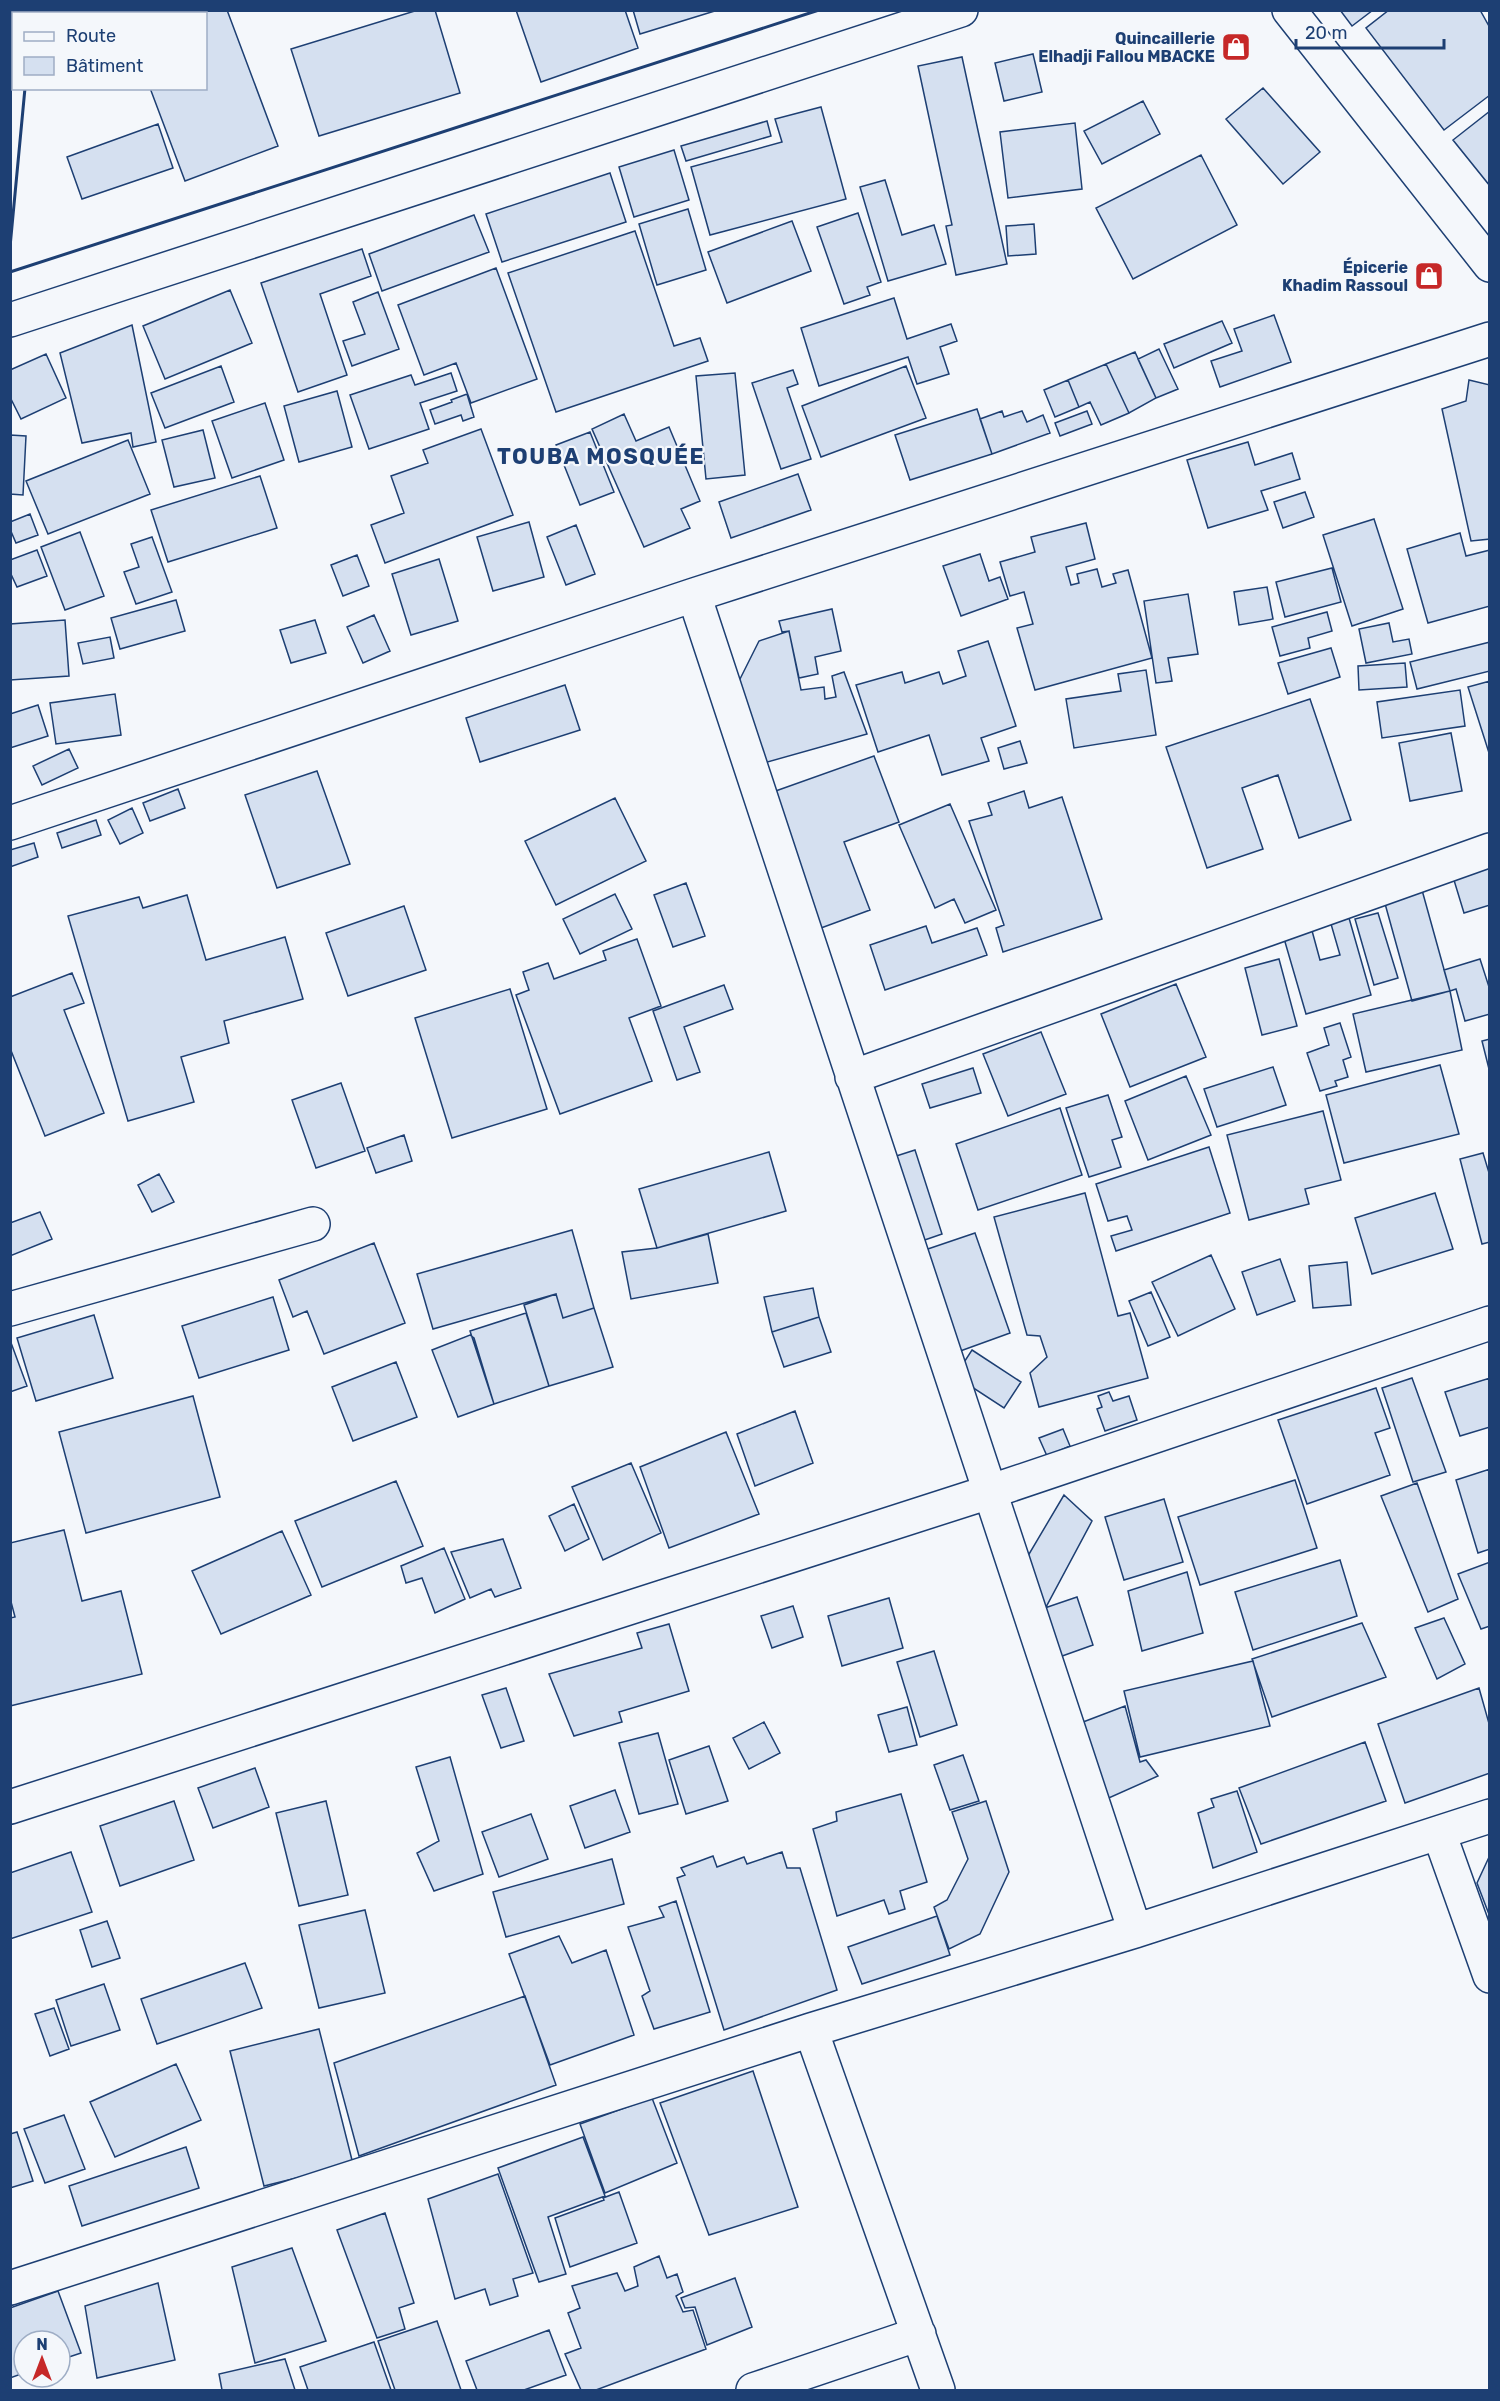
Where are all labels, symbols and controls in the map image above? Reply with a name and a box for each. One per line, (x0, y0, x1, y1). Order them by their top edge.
legend (12, 12, 207, 90)
scale bar (1296, 12, 1444, 50)
text: 20 m (1305, 22, 1347, 44)
text: Route (66, 25, 116, 47)
place label: Quincaillerie Elhadji Fallou MBACKE (1038, 29, 1215, 66)
shop icon: Quincaillerie Elhadji Fallou MBACKE (1220, 31, 1252, 63)
text: Bâtiment (66, 55, 143, 77)
place label: Épicerie Khadim Rassoul (1282, 257, 1408, 295)
shop icon: Épicerie Khadim Rassoul (1413, 260, 1445, 292)
district label: TOUBA MOSQUÉE (497, 443, 705, 470)
north arrow (12, 2329, 72, 2389)
text: N (36, 2335, 48, 2354)

